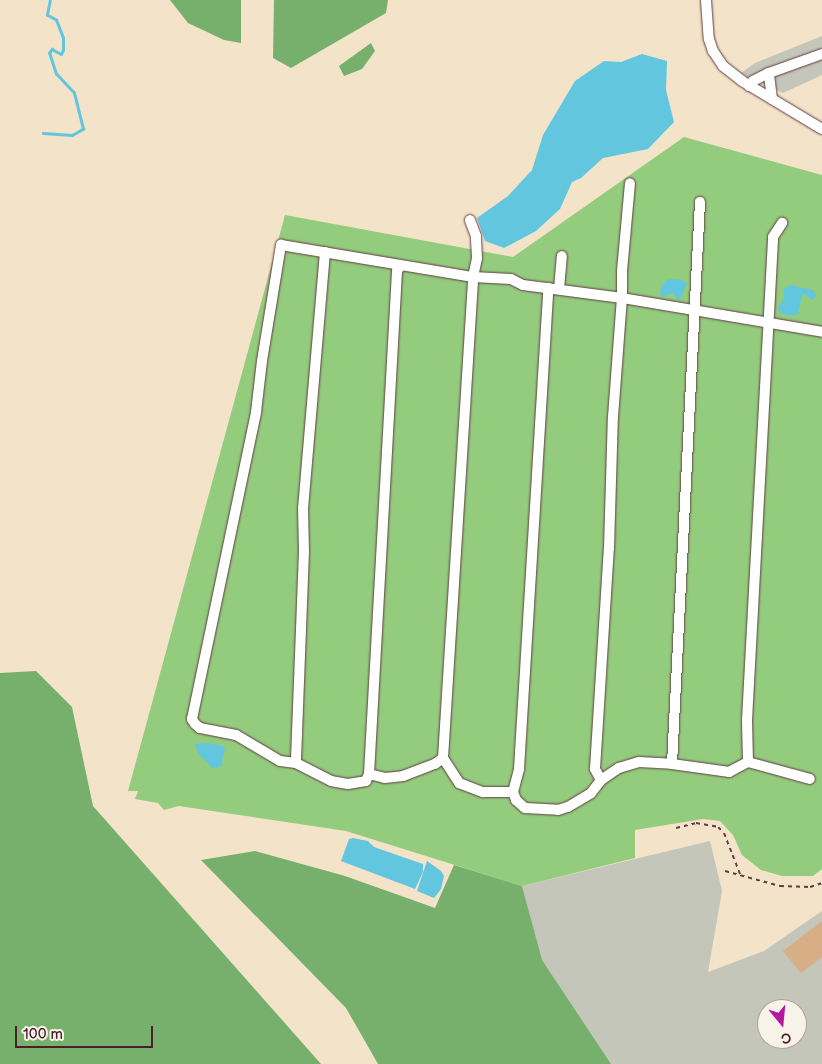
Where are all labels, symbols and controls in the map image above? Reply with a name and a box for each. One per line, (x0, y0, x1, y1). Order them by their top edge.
north arrow (757, 999, 807, 1049)
scale bar (18, 1016, 155, 1048)
text: 100 m (23, 1025, 63, 1044)
text: С (779, 1028, 793, 1047)

